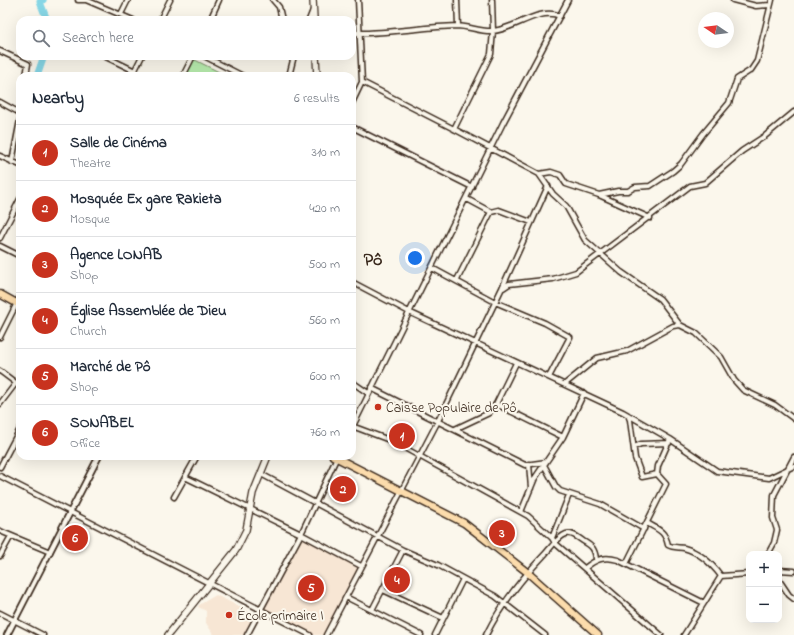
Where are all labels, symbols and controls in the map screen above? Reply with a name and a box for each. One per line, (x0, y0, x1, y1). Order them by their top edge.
north arrow (698, 12, 734, 48)
search box (16, 16, 356, 60)
icon: search (30, 27, 52, 49)
text: Search here (62, 27, 134, 49)
text: Nearby (32, 86, 84, 111)
text: 6 results (294, 89, 340, 108)
text: Salle de Cinéma (70, 132, 167, 154)
text: 1 (43, 143, 47, 162)
text: 310 m (312, 143, 340, 162)
text: Theatre (70, 154, 111, 173)
text: Mosquée Ex gare Rakieta (70, 188, 222, 210)
text: 2 (42, 199, 48, 218)
text: 420 m (309, 199, 340, 218)
text: Mosque (70, 210, 110, 229)
text: Agence LONAB (70, 244, 162, 266)
district label: Pô (364, 248, 382, 274)
your location (405, 248, 425, 268)
text: 3 (42, 255, 48, 274)
text: 500 m (308, 255, 340, 274)
text: Shop (70, 266, 98, 285)
text: Église Assemblée de Dieu (70, 300, 226, 322)
text: 4 (42, 311, 48, 330)
text: 560 m (308, 311, 340, 330)
text: Church (70, 322, 107, 341)
text: Marché de Pô (70, 356, 151, 378)
text: 5 (41, 367, 49, 386)
text: 600 m (310, 367, 340, 386)
text: Shop (70, 378, 98, 397)
place label: Caisse Populaire de Pô (386, 398, 517, 419)
marker: Caisse Populaire de Pô (373, 402, 383, 412)
text: SONABEL (70, 412, 134, 434)
pin: 1 (389, 421, 415, 451)
text: 6 (42, 423, 48, 442)
text: 760 m (310, 423, 340, 442)
text: Office (70, 434, 100, 453)
pin: 2 (330, 474, 356, 504)
pin: 3 (489, 518, 515, 548)
pin: 6 (62, 523, 88, 553)
map controls (746, 551, 782, 623)
button: + (746, 551, 782, 587)
pin: 4 (384, 565, 410, 595)
pin: 5 (298, 573, 324, 603)
button: − (746, 587, 782, 623)
place label: École primaire I (237, 606, 324, 627)
marker: École primaire I (224, 610, 234, 620)

